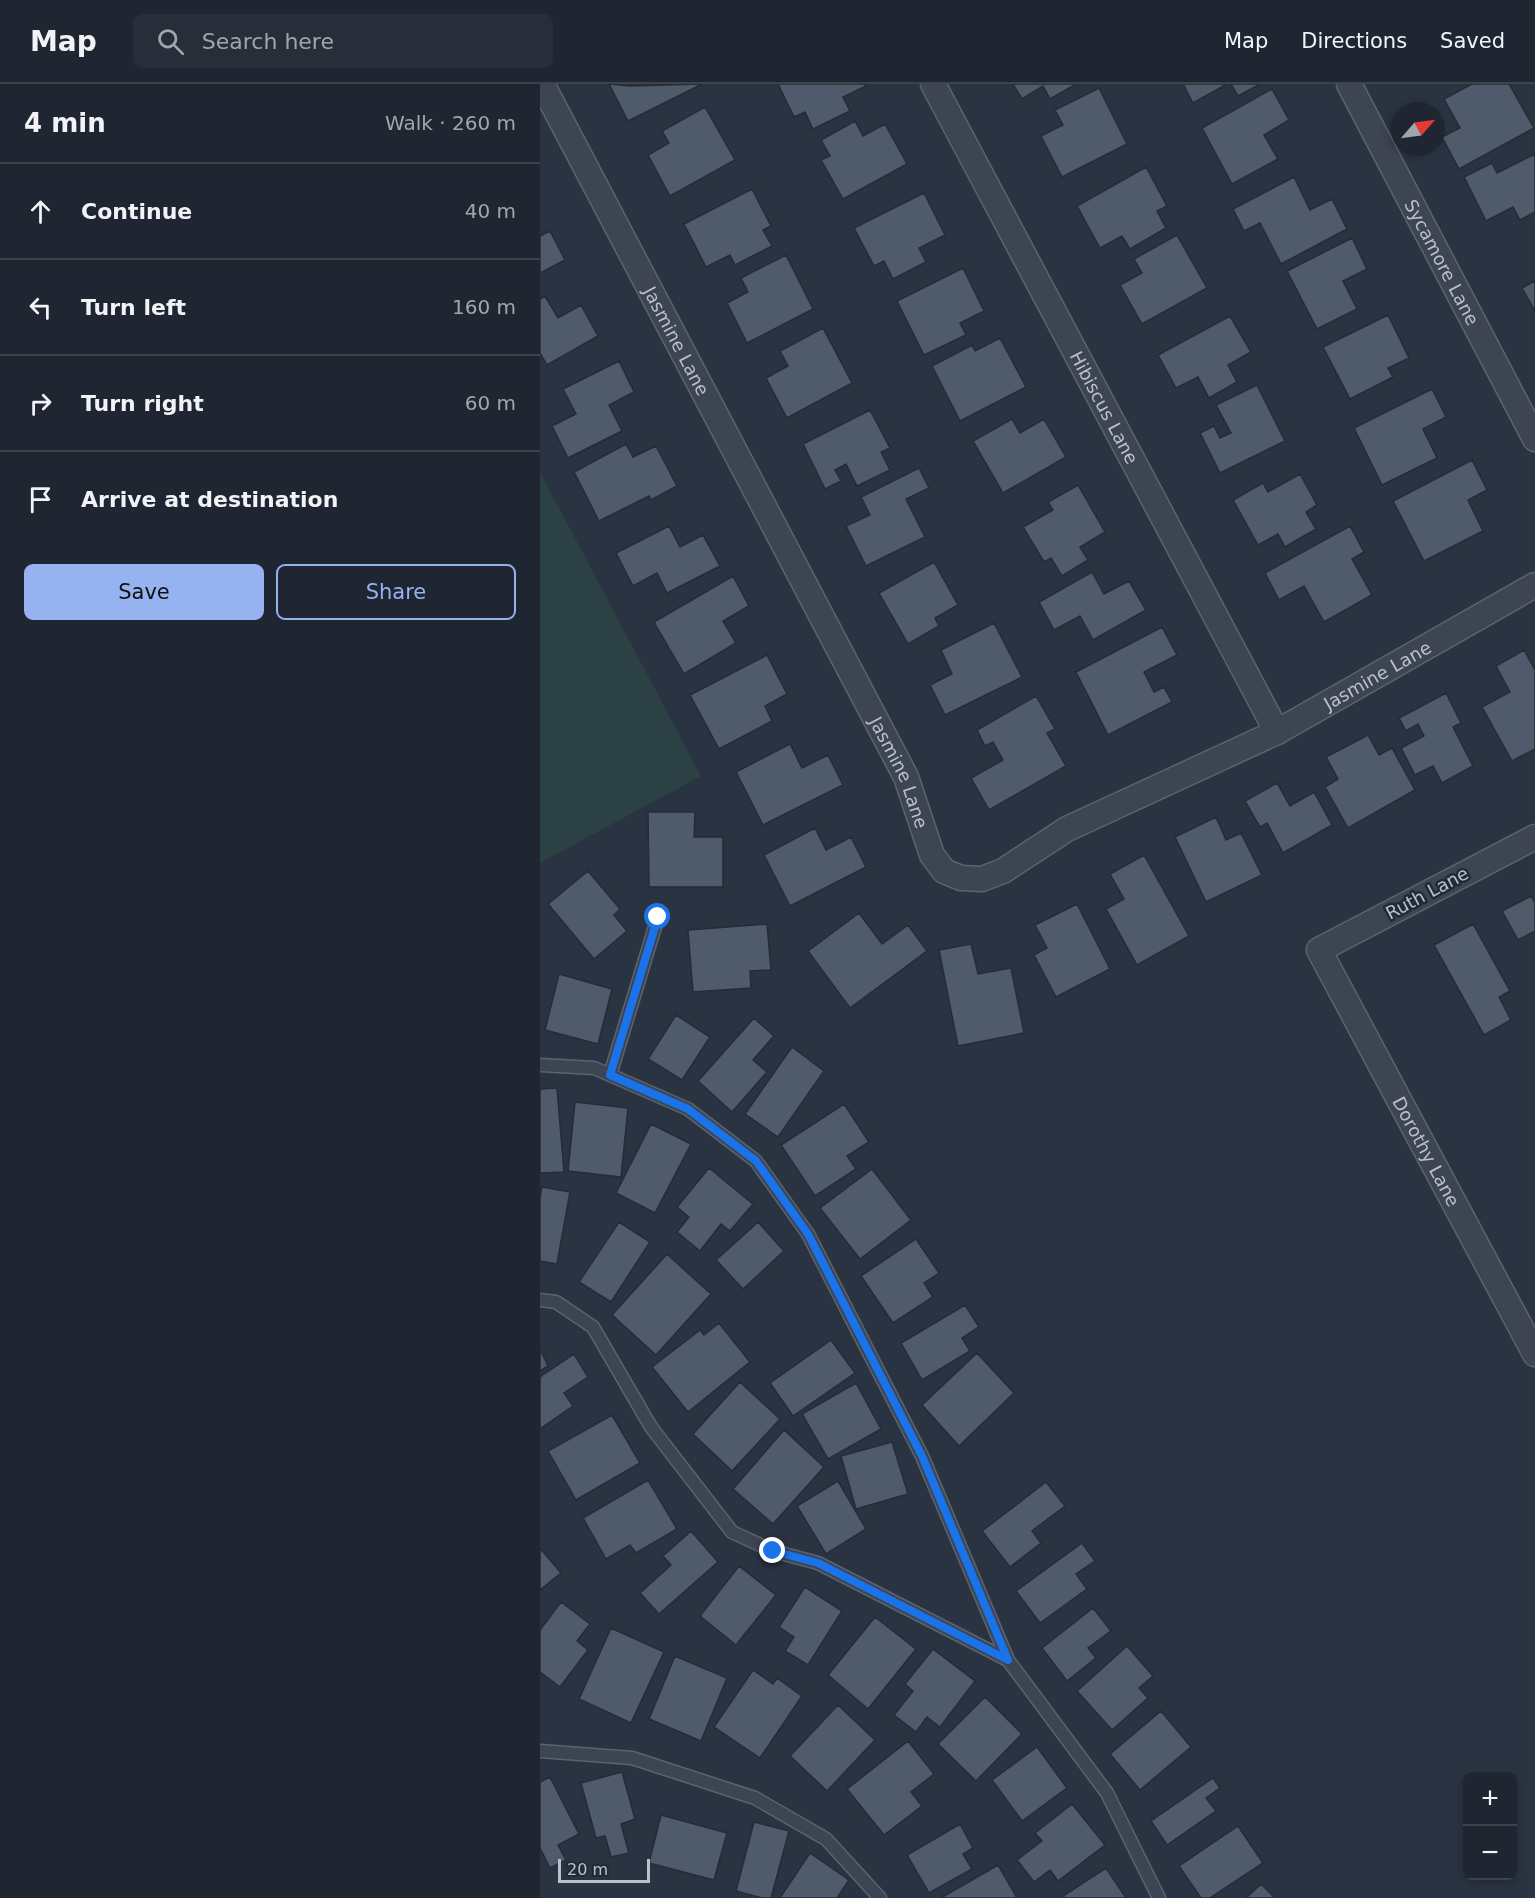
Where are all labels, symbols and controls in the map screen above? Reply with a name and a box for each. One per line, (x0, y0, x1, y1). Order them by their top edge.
search box (133, 14, 553, 68)
text: Map (30, 25, 97, 58)
icon: search (154, 25, 187, 58)
text: Search here (202, 29, 334, 54)
text: Map (1224, 29, 1268, 53)
text: Directions (1301, 29, 1407, 53)
text: Saved (1440, 29, 1505, 53)
north arrow (1391, 102, 1445, 156)
text: 4 min (24, 108, 106, 138)
text: Walk · 260 m (385, 111, 516, 135)
icon: ahead (24, 195, 57, 228)
street label: Sycamore Lane (1401, 196, 1484, 328)
text: Continue (81, 199, 192, 224)
text: 40 m (465, 199, 516, 223)
street label: Jasmine Lane (639, 282, 714, 399)
icon: left (24, 291, 57, 324)
text: Turn left (81, 295, 186, 320)
text: 160 m (452, 295, 516, 319)
street label: Hibiscus Lane (1066, 347, 1143, 467)
icon: right (24, 387, 57, 420)
text: Turn right (81, 391, 204, 416)
text: 60 m (465, 391, 516, 415)
icon: arrive (24, 483, 57, 516)
text: Arrive at destination (81, 487, 338, 512)
button: Save (24, 564, 264, 620)
button: Share (276, 564, 516, 620)
street label: Jasmine Lane (1319, 636, 1435, 714)
street label: Jasmine Lane (865, 712, 933, 831)
street label: Ruth Lane (1382, 862, 1472, 924)
route start (644, 903, 670, 929)
street label: Dorothy Lane (1389, 1093, 1464, 1210)
route end (759, 1537, 785, 1563)
map controls (1463, 1772, 1517, 1880)
button: + (1463, 1772, 1517, 1826)
button: − (1463, 1826, 1517, 1880)
scale bar (558, 1856, 650, 1884)
text: 20 m (567, 1860, 608, 1879)

